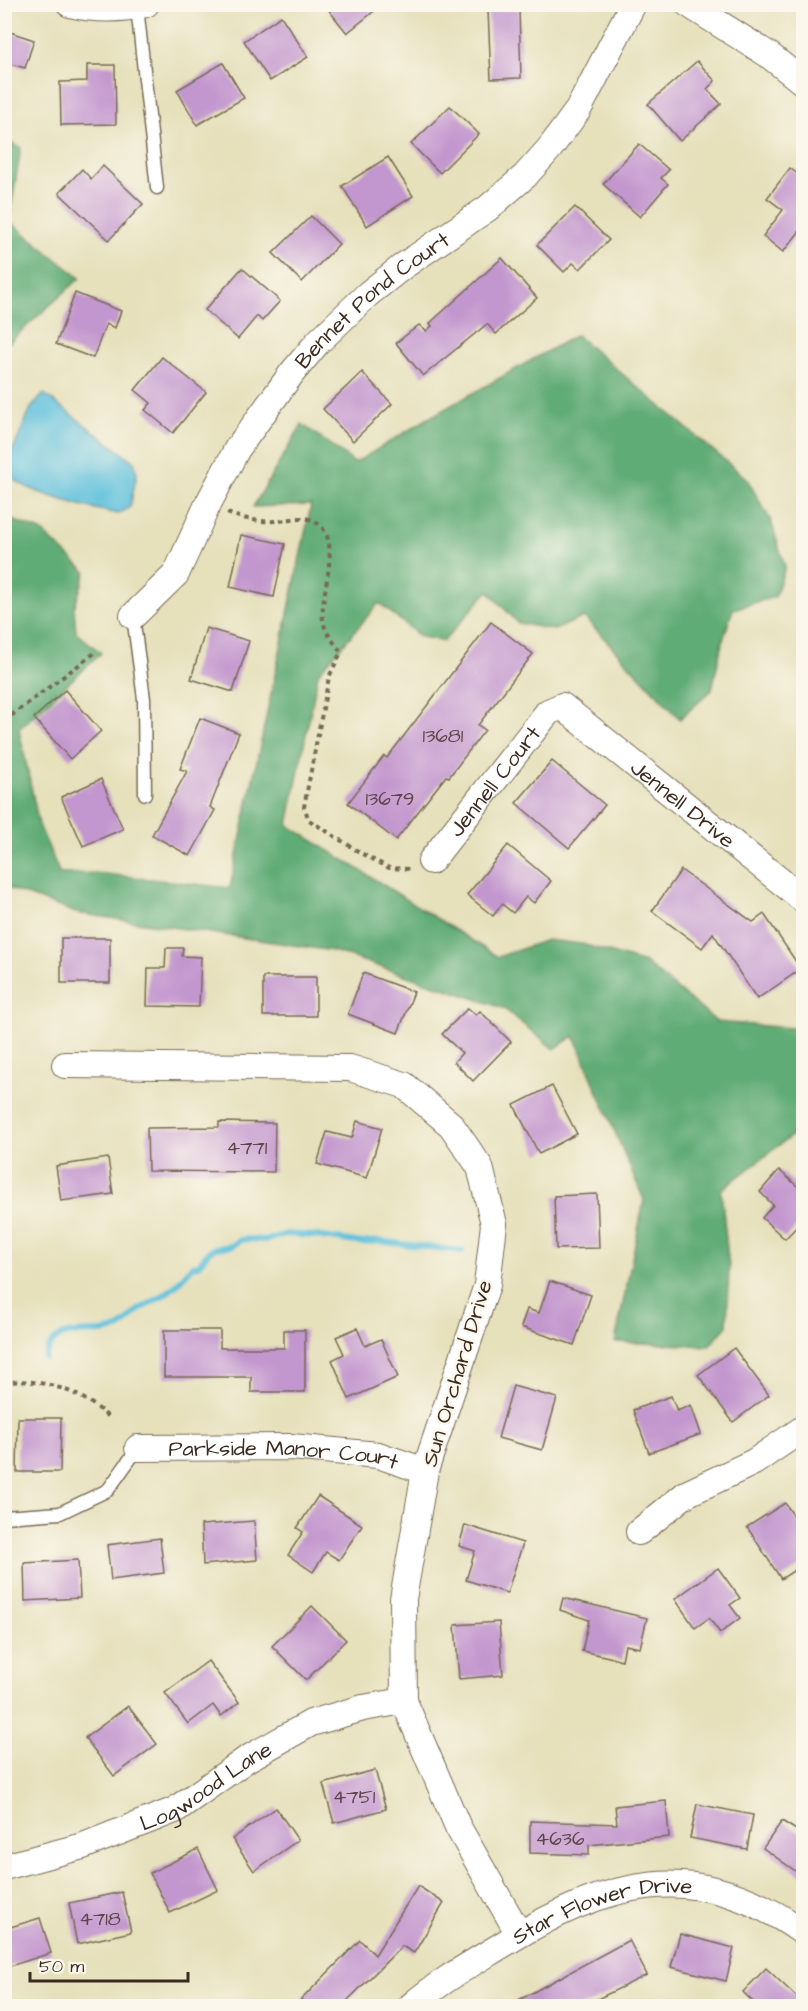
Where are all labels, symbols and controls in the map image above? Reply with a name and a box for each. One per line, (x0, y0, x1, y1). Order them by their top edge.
street label: Bennet Pond Court (288, 225, 456, 376)
street label: Jennell Court (442, 720, 549, 844)
house number: 13681 (423, 722, 464, 750)
street label: Jennell Drive (623, 753, 741, 856)
house number: 13679 (366, 785, 414, 813)
house number: 4771 (227, 1134, 268, 1162)
street label: Sun Orchard Drive (414, 1276, 501, 1470)
street label: Parkside Manor Court (168, 1433, 403, 1478)
street label: Logwood Lane (135, 1734, 278, 1839)
house number: 4751 (333, 1783, 376, 1811)
house number: 4636 (536, 1825, 585, 1853)
street label: Star Flower Drive (506, 1870, 694, 1953)
house number: 4718 (79, 1905, 121, 1933)
scale bar (30, 1945, 188, 1983)
text: 50 m (39, 1954, 84, 1979)

